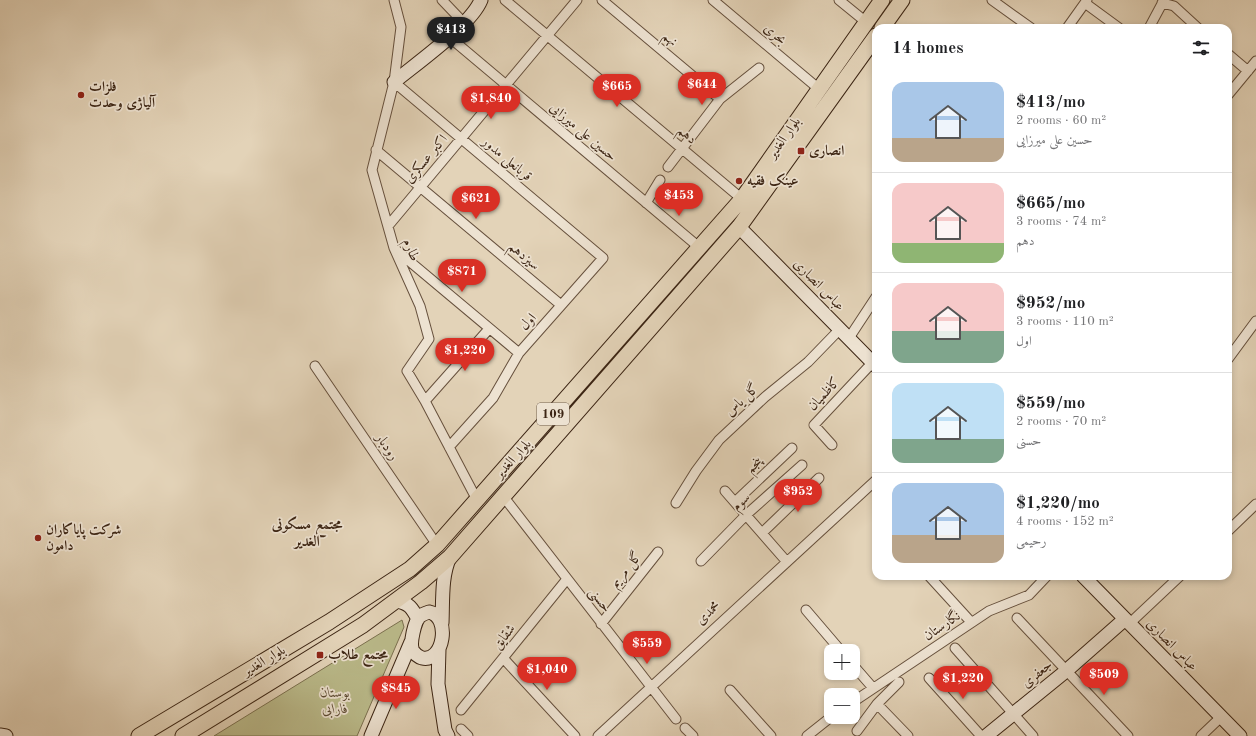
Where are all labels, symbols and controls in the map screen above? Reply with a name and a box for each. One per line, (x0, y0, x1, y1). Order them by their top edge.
pin: $413 (427, 17, 475, 51)
street label: بحری (760, 21, 789, 48)
text: $413 (436, 23, 466, 36)
street label: نهم (656, 29, 680, 54)
icon: filters (1190, 37, 1212, 59)
text: 14 homes (892, 40, 964, 57)
pin: $644 (678, 72, 726, 106)
pin: $665 (593, 74, 641, 108)
text: $644 (687, 78, 717, 91)
place label: فلزات آلیاژی وحدت (89, 80, 157, 111)
text: $665 (602, 80, 632, 93)
pin: $1,840 (458, 86, 524, 120)
marker: فلزات آلیاژی وحدت (76, 90, 86, 100)
text: $1,840 (470, 92, 512, 105)
text: $413/mo (1016, 94, 1085, 111)
icon: home (924, 98, 972, 146)
street label: حسین علی میرزایی (546, 100, 619, 165)
street label: بلوار الغدیر (764, 114, 804, 164)
text: 2 rooms · 60 m² (1016, 114, 1106, 127)
street label: دهم (671, 123, 699, 151)
street label: اکبر عسکری (401, 131, 452, 187)
street label: قربانعلی مدور (477, 133, 535, 185)
text: حسین علی میرزایی (1016, 134, 1093, 147)
place label: انصاری (809, 144, 844, 159)
marker: انصاری (796, 146, 806, 156)
place label: عینک فقیه (747, 172, 799, 188)
marker: عینک فقیه (734, 176, 744, 186)
pin: $453 (655, 183, 703, 217)
pin: $621 (452, 186, 500, 220)
text: $453 (664, 189, 694, 202)
text: $621 (461, 192, 491, 205)
text: $665/mo (1016, 195, 1085, 212)
icon: home (924, 199, 972, 247)
text: 3 rooms · 74 m² (1016, 215, 1106, 228)
text: دهم (1016, 235, 1035, 248)
street label: طارم (396, 237, 422, 265)
street label: سیزدهم (502, 239, 542, 277)
street label: عباس انصاری (790, 256, 847, 314)
pin: $871 (438, 259, 486, 293)
text: $871 (447, 265, 477, 278)
text: $952/mo (1016, 295, 1085, 312)
icon: home (924, 299, 972, 347)
street label: اول (517, 311, 540, 334)
text: 3 rooms · 110 m² (1016, 315, 1114, 328)
text: اول (1016, 335, 1032, 348)
pin: $1,220 (432, 338, 498, 372)
text: $1,220 (444, 344, 486, 357)
street label: کاظمیان (805, 374, 843, 414)
street label: گل یاس (721, 380, 764, 421)
text: $559/mo (1016, 395, 1085, 412)
icon: home (924, 399, 972, 447)
road number: 109 (537, 403, 569, 425)
text: 2 rooms · 70 m² (1016, 415, 1106, 428)
street label: رودبار (371, 429, 401, 463)
text: حسنی (1016, 435, 1041, 448)
street label: بلوار الغدیر (491, 437, 535, 483)
street label: پنجم (743, 453, 770, 480)
pin: $952 (774, 479, 822, 513)
text: $952 (783, 485, 813, 498)
street label: سوم (729, 490, 756, 517)
text: $1,220/mo (1016, 495, 1100, 512)
icon: home (924, 499, 972, 547)
text: 4 rooms · 152 m² (1016, 515, 1114, 528)
district label: مجتمع مسکونی الغدیر (271, 516, 343, 550)
place label: شرکت پایاکاران دامون (46, 522, 121, 554)
marker: شرکت پایاکاران دامون (33, 533, 43, 543)
text: رحیمی (1016, 535, 1047, 548)
street label: گل مریم (606, 548, 648, 594)
street label: حسنی (585, 585, 614, 616)
street label: محمدی (693, 598, 724, 628)
street label: نگارستان (919, 606, 964, 644)
street label: عباس انصاری (1143, 616, 1200, 674)
street label: شقایق (490, 622, 519, 653)
pin: $559 (623, 631, 671, 665)
text: $559 (632, 637, 662, 650)
street label: بلوار الغدیر (238, 643, 289, 681)
map controls (824, 644, 860, 724)
button: + (824, 644, 860, 680)
place label: مجتمع طلاب (328, 648, 388, 667)
marker: مجتمع طلاب (315, 650, 325, 660)
pin: $1,040 (514, 657, 580, 691)
street label: جعفری (1019, 658, 1056, 691)
pin: $509 (1080, 662, 1128, 696)
text: $1,040 (526, 663, 568, 676)
pin: $1,220 (930, 666, 996, 700)
text: $509 (1089, 668, 1119, 681)
text: $1,220 (942, 672, 984, 685)
pin: $845 (372, 676, 420, 710)
text: $845 (381, 682, 411, 695)
park label: بوستان فارابی (320, 686, 350, 718)
button: − (824, 688, 860, 724)

